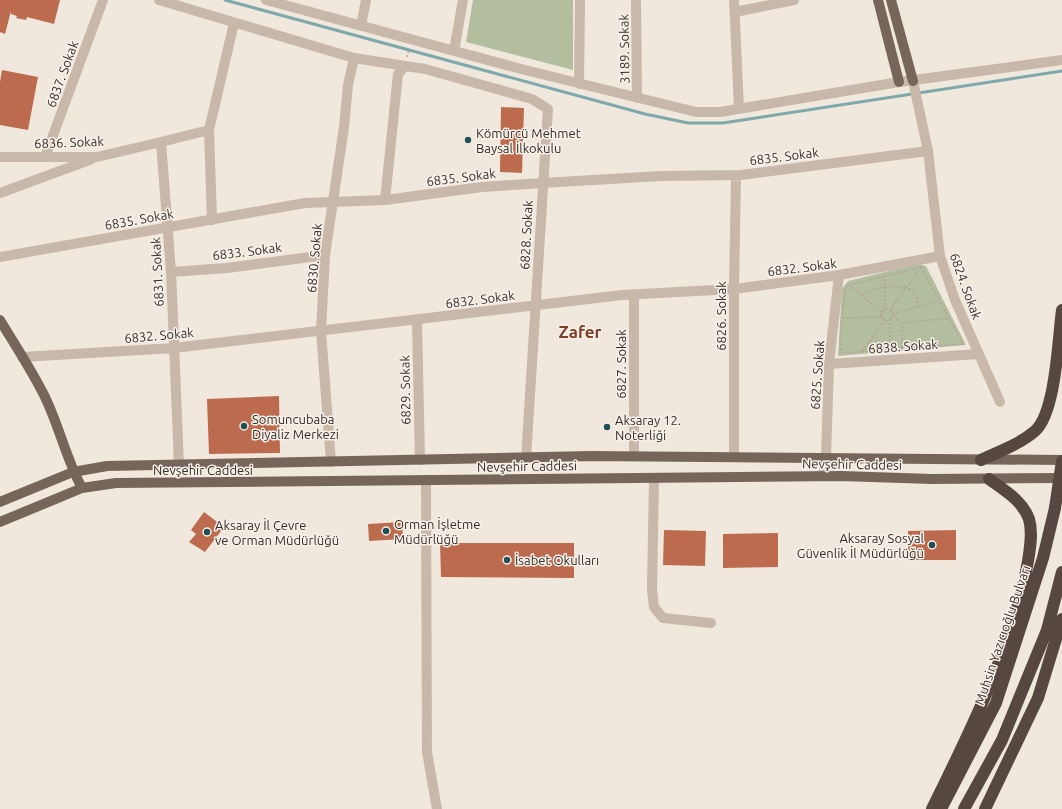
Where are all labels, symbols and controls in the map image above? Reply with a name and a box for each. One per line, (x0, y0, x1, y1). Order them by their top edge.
street label: 3189. Sokak (616, 14, 632, 84)
street label: 6837. Sokak (43, 38, 81, 109)
place label: Kömürcü Mehmet Baysal İlkokulu (476, 126, 581, 155)
street label: 6836. Sokak (34, 134, 105, 150)
marker: Kömürcü Mehmet Baysal İlkokulu (463, 135, 473, 145)
street label: 6835. Sokak (749, 145, 820, 167)
street label: 6835. Sokak (426, 166, 497, 188)
street label: 6828. Sokak (517, 199, 535, 270)
street label: 6835. Sokak (103, 206, 175, 232)
street label: 6830. Sokak (304, 222, 324, 293)
street label: 6831. Sokak (148, 236, 166, 307)
street label: 6833. Sokak (212, 240, 283, 262)
street label: 6824. Sokak (947, 251, 985, 322)
street label: 6832. Sokak (767, 256, 838, 278)
street label: 6826. Sokak (714, 281, 728, 351)
street label: 6832. Sokak (445, 288, 516, 310)
district label: Zafer (558, 322, 602, 341)
street label: 6832. Sokak (124, 325, 195, 345)
street label: 6827. Sokak (614, 329, 628, 399)
street label: 6838. Sokak (868, 337, 939, 355)
street label: 6825. Sokak (808, 339, 826, 410)
street label: 6829. Sokak (397, 355, 413, 425)
place label: Somuncubaba Diyaliz Merkezi (252, 412, 339, 441)
place label: Aksaray 12. Noterliği (615, 413, 681, 442)
marker: Somuncubaba Diyaliz Merkezi (239, 421, 249, 431)
marker: Aksaray 12. Noterliği (602, 422, 612, 432)
street label: Nevşehir Caddesi (802, 456, 902, 472)
street label: Nevşehir Caddesi (477, 458, 577, 474)
street label: Nevşehir Caddesi (153, 463, 253, 477)
place label: Orman İşletme Müdürlüğü (394, 516, 480, 546)
place label: Aksaray İl Çevre ve Orman Müdürlüğü (215, 517, 339, 547)
marker: Orman İşletme Müdürlüğü (381, 526, 391, 536)
marker: Aksaray İl Çevre ve Orman Müdürlüğü (202, 527, 212, 537)
place label: Aksaray Sosyal Güvenlik İl Müdürlüğü (797, 531, 925, 560)
marker: Aksaray Sosyal Güvenlik İl Müdürlüğü (927, 540, 937, 550)
place label: İsabet Okulları (515, 552, 599, 567)
marker: İsabet Okulları (502, 555, 512, 565)
street label: Muhsin Yazıcıoğlu Bulvarı (972, 563, 1032, 707)

